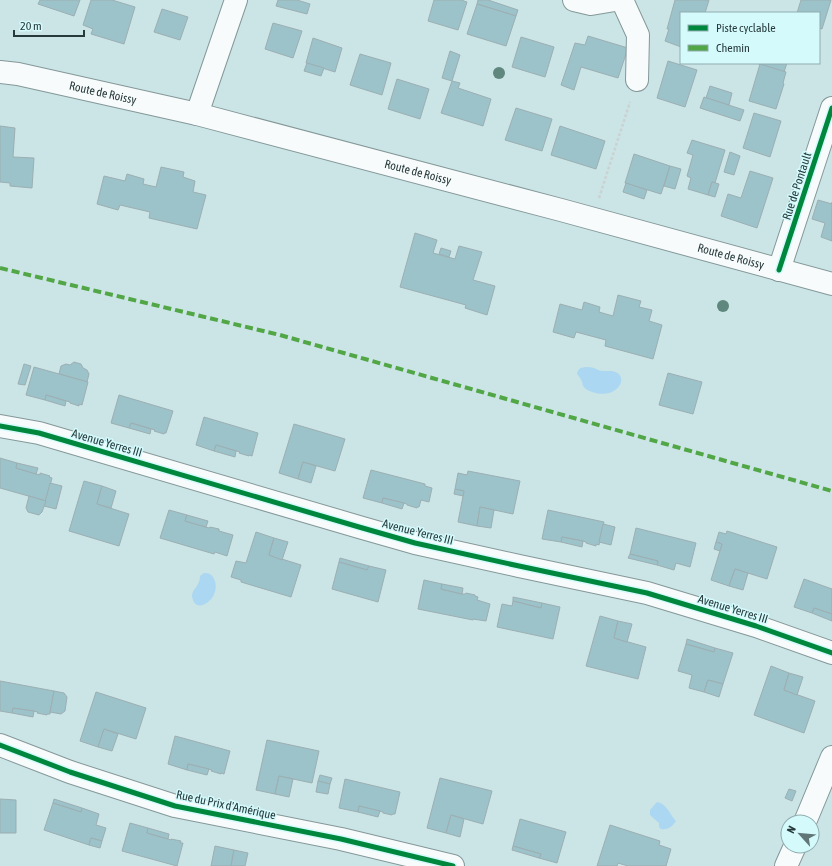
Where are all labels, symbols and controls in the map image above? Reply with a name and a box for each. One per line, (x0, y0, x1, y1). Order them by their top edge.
scale bar (14, 12, 84, 38)
legend (680, 12, 820, 64)
text: 20 m (20, 19, 42, 33)
text: Piste cyclable (716, 21, 776, 35)
text: Chemin (716, 41, 750, 55)
street label: Route de Roissy (68, 79, 138, 107)
street label: Rue de Pontault (779, 150, 815, 222)
street label: Route de Roissy (383, 157, 453, 188)
street label: Route de Roissy (696, 241, 766, 272)
street label: Avenue Yerres III (70, 426, 144, 460)
street label: Avenue Yerres III (381, 516, 455, 548)
street label: Avenue Yerres III (696, 592, 770, 626)
street label: Rue du Prix d'Amérique (175, 788, 277, 822)
north arrow (780, 814, 820, 854)
text: N (784, 824, 798, 835)

